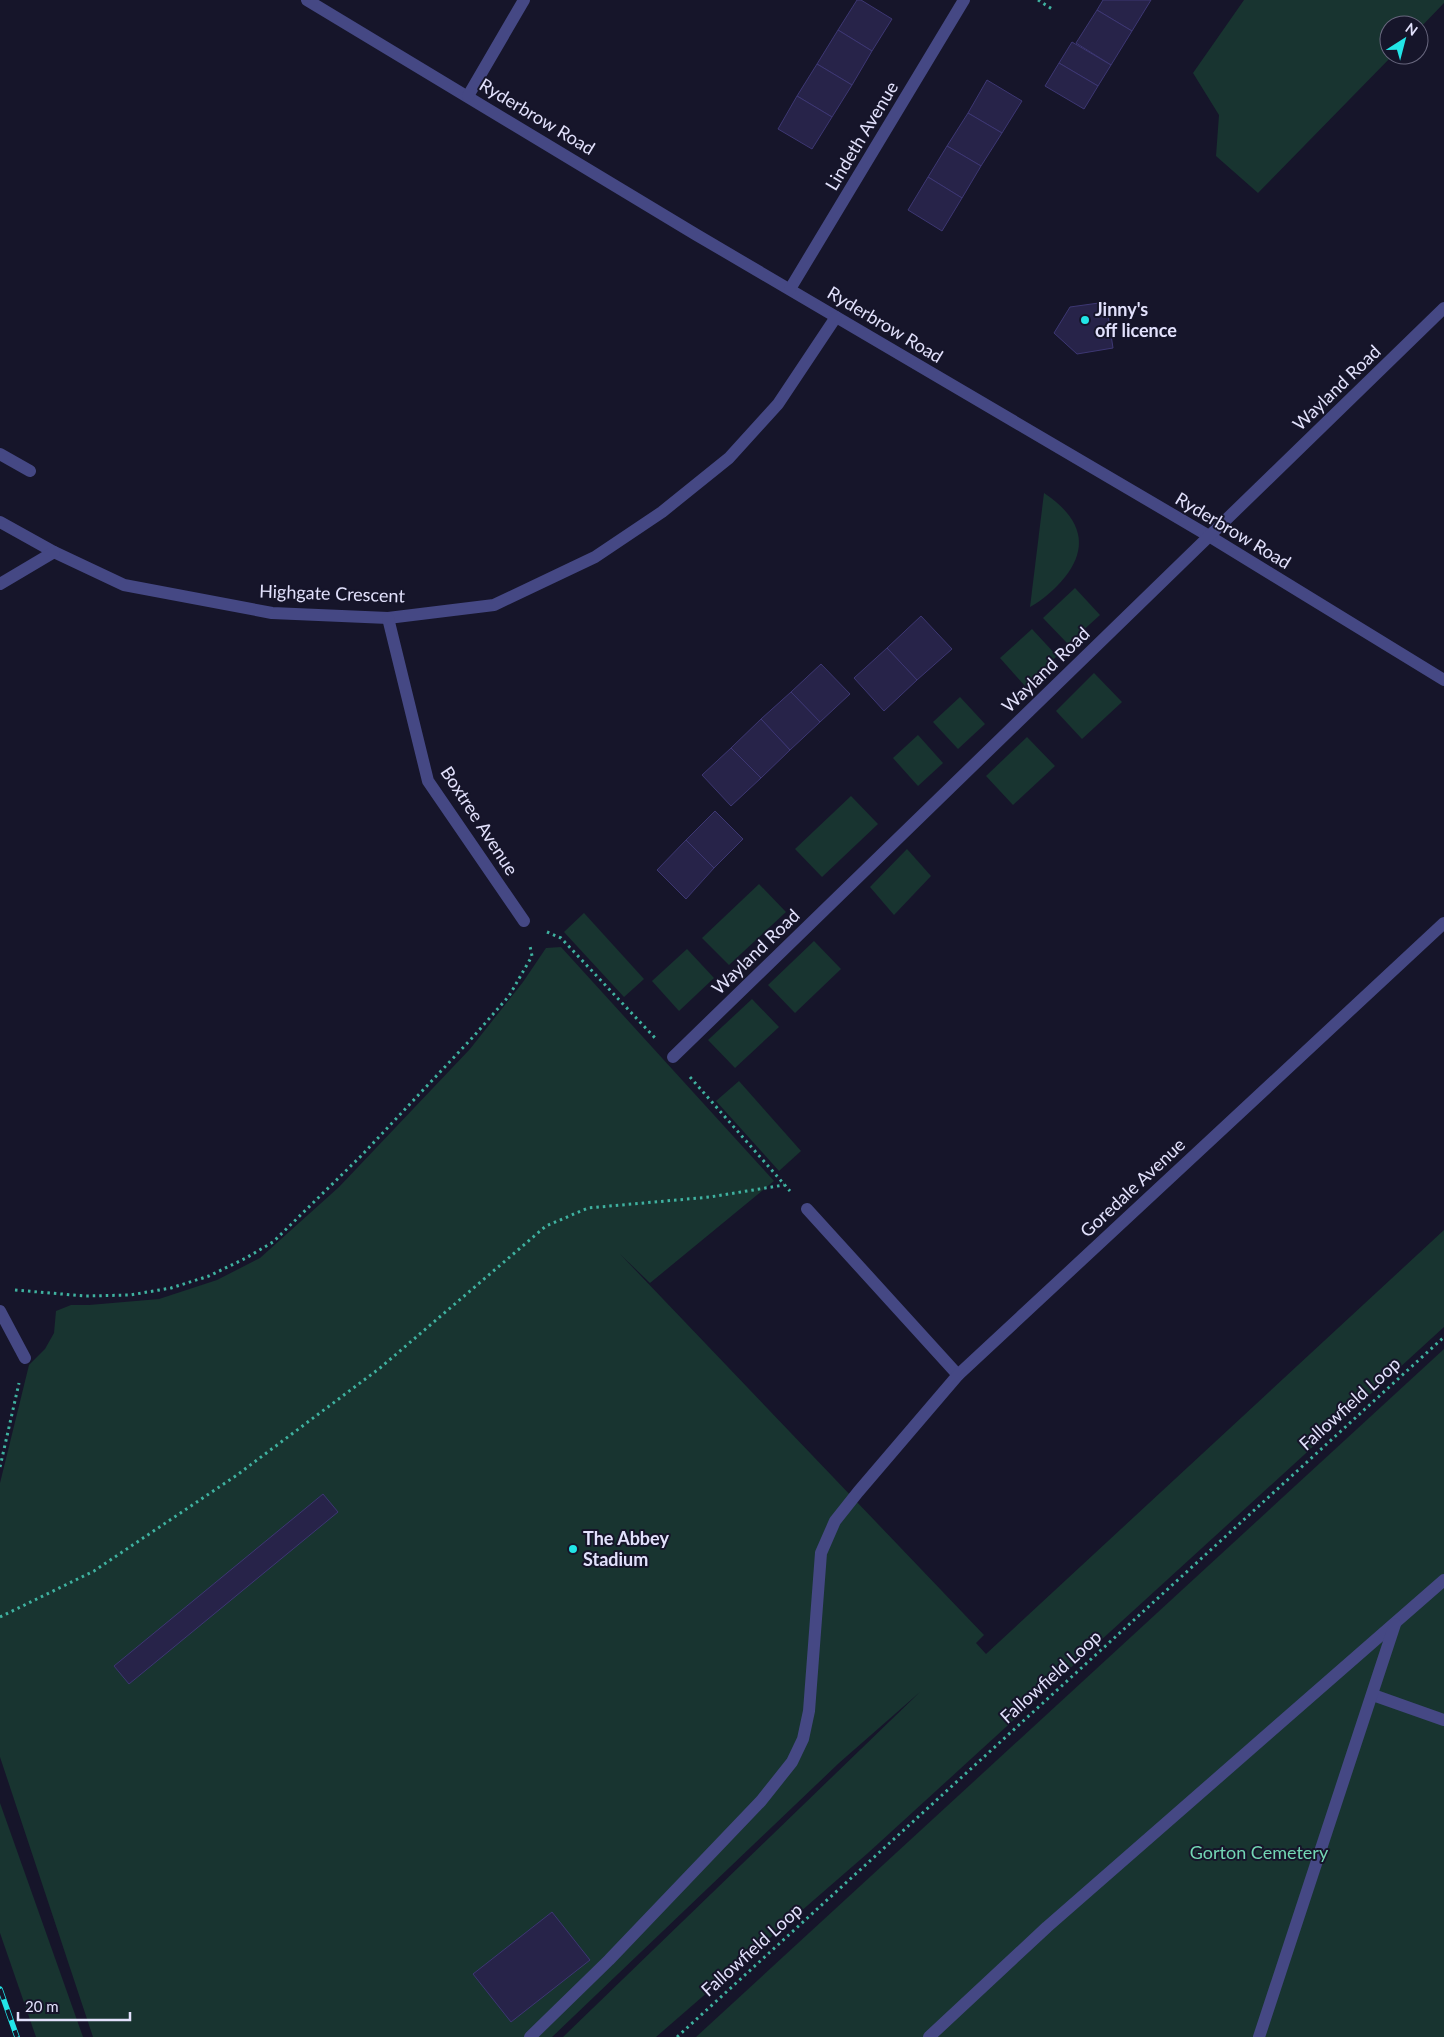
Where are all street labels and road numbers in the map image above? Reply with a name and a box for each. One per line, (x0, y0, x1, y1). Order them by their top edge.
street label: Ryderbrow Road (476, 73, 599, 159)
street label: Lindeth Avenue (820, 77, 902, 194)
street label: Ryderbrow Road (824, 281, 947, 367)
street label: Wayland Road (1288, 340, 1385, 435)
street label: Ryderbrow Road (1172, 487, 1295, 573)
street label: Highgate Crescent (259, 579, 406, 607)
street label: Wayland Road (997, 622, 1094, 717)
street label: Boxtree Avenue (436, 762, 523, 879)
street label: Wayland Road (707, 904, 804, 999)
street label: Goredale Avenue (1075, 1133, 1189, 1241)
street label: Fallowfield Loop (1294, 1352, 1404, 1454)
street label: Fallowfield Loop (995, 1625, 1105, 1727)
street label: Fallowfield Loop (696, 1898, 806, 2000)

